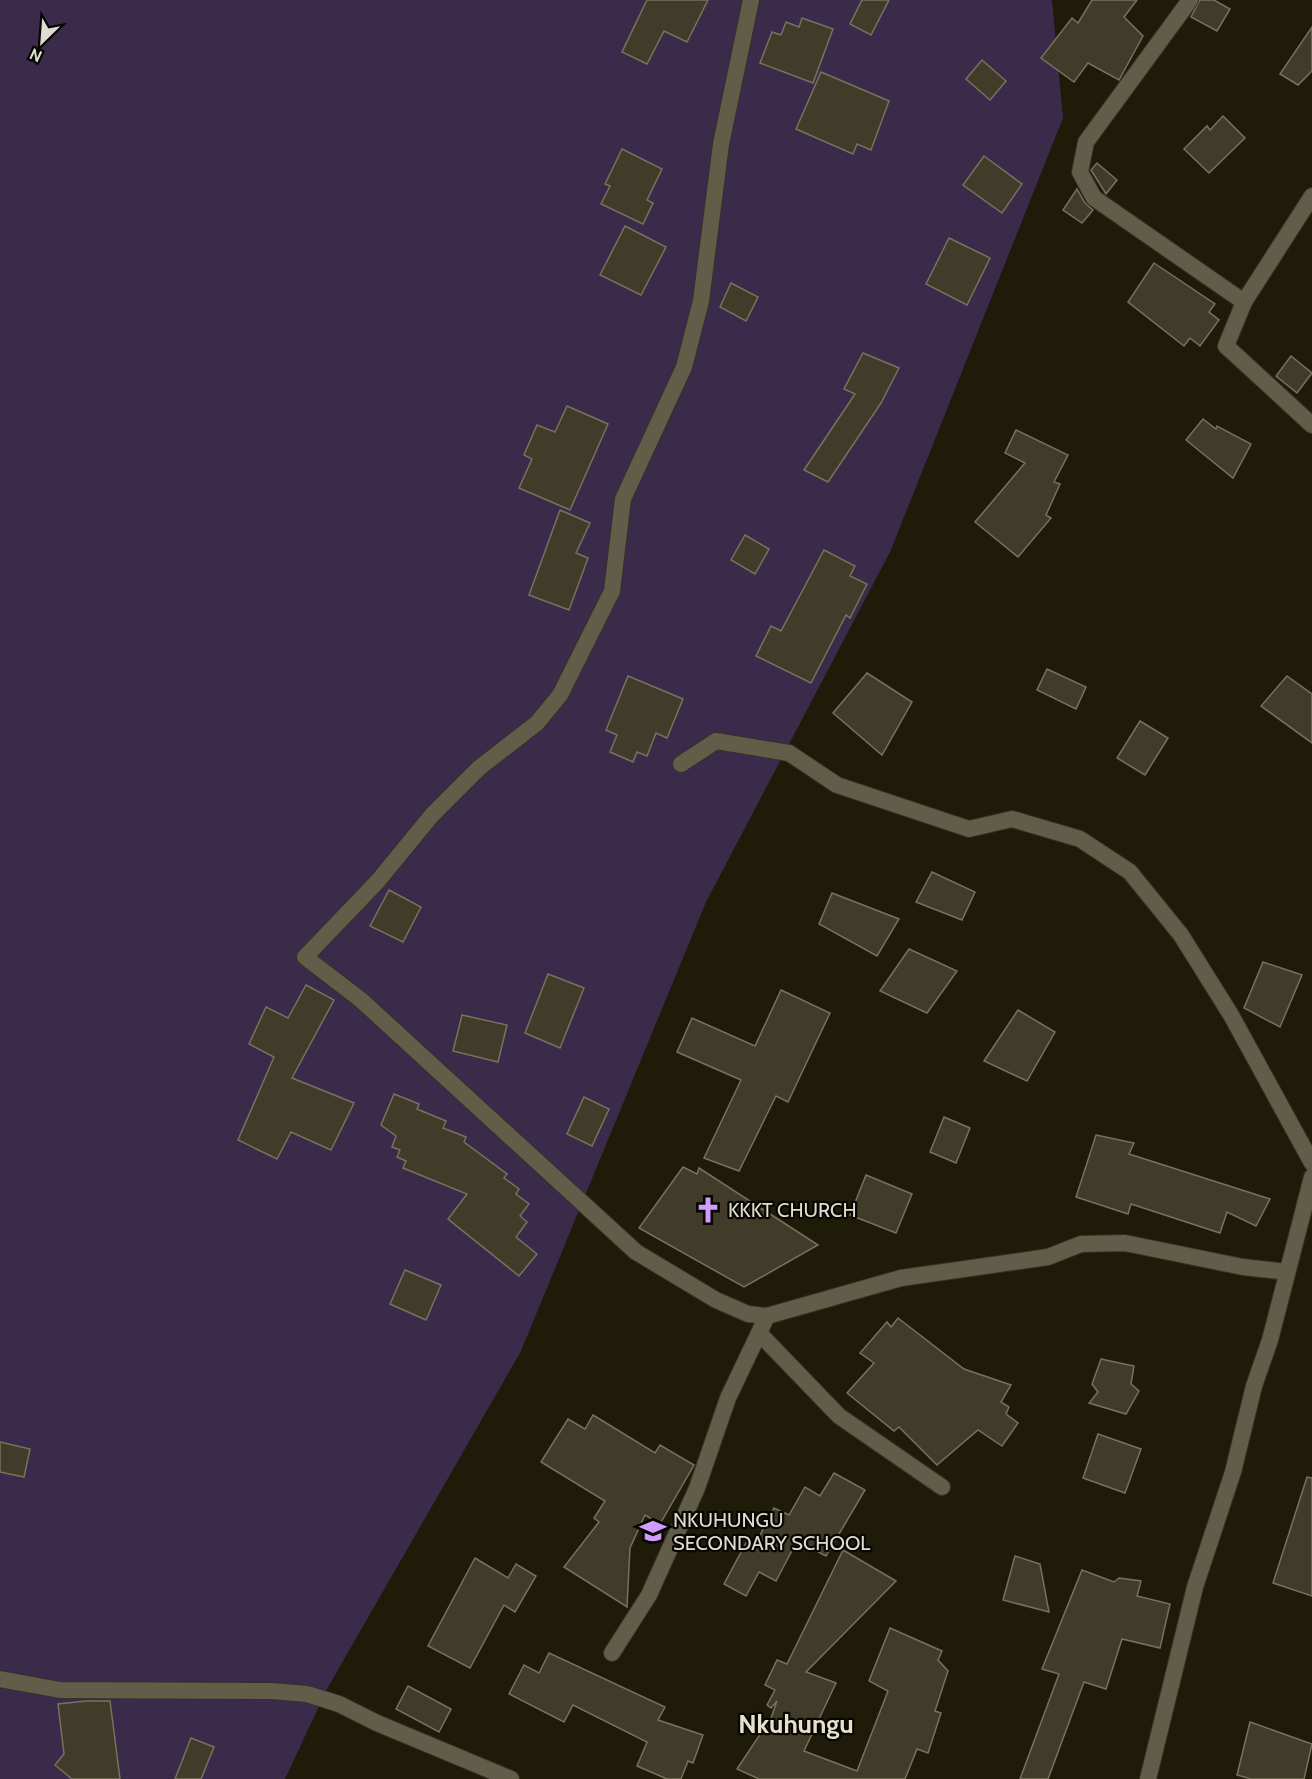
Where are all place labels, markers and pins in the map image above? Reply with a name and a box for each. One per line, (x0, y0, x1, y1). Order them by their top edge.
church icon: KKKT CHURCH (693, 1195, 723, 1225)
place label: KKKT CHURCH (728, 1198, 857, 1222)
place label: NKUHUNGU SECONDARY SCHOOL (673, 1508, 870, 1555)
school or university icon: NKUHUNGU SECONDARY SCHOOL (638, 1516, 668, 1546)

